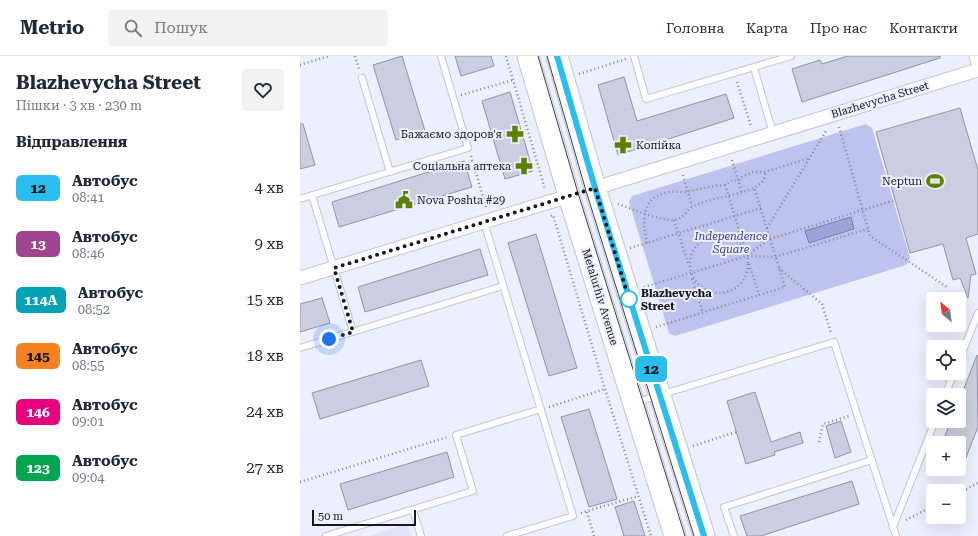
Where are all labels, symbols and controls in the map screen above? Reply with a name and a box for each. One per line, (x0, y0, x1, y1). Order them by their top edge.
search box (108, 10, 388, 46)
text: Metrio (20, 16, 84, 39)
icon: search (122, 17, 144, 39)
text: Пошук (154, 19, 208, 37)
text: Головна (666, 20, 724, 36)
text: Карта (746, 20, 788, 36)
text: Про нас (810, 20, 867, 36)
text: Контакти (889, 20, 958, 36)
button: heart (242, 69, 284, 111)
text: Blazhevycha Street (16, 71, 201, 94)
street label: Blazhevycha Street (830, 79, 930, 121)
text: Пішки · 3 хв · 230 m (16, 98, 142, 113)
pharmacy icon: Бажаємо здоров'я (505, 124, 525, 144)
place label: Бажаємо здоров'я (401, 128, 502, 141)
text: Відправлення (16, 133, 127, 151)
pharmacy icon: Копійка (613, 135, 633, 155)
place label: Копійка (636, 139, 681, 152)
pharmacy icon: Соціальна аптека (514, 156, 534, 176)
place label: Соціальна аптека (413, 160, 511, 173)
sports icon: Neptun (925, 171, 945, 191)
text: Автобус (72, 172, 138, 190)
place label: Neptun (882, 175, 922, 188)
text: 4 хв (255, 179, 284, 197)
text: 12 (30, 180, 46, 196)
text: 08:41 (72, 190, 104, 205)
public building icon: Nova Poshta #29 (394, 190, 414, 210)
place label: Nova Poshta #29 (417, 194, 505, 207)
text: Автобус (72, 228, 138, 246)
park label: Independence Square (693, 230, 768, 256)
text: 9 хв (255, 235, 284, 253)
text: 13 (30, 236, 46, 252)
text: 08:46 (72, 246, 104, 261)
street label: Metalurhiv Avenue (579, 247, 621, 347)
text: Автобус (78, 284, 143, 302)
place label: Blazhevycha Street (641, 287, 712, 313)
marker: Blazhevycha Street (620, 290, 638, 308)
text: 15 хв (246, 291, 284, 309)
text: 114А (24, 292, 58, 308)
north arrow (926, 292, 966, 332)
map controls (926, 292, 966, 524)
text: 08:52 (78, 302, 110, 317)
your location (319, 329, 339, 349)
text: Автобус (72, 340, 138, 358)
button: locate (926, 340, 966, 380)
text: 18 хв (246, 347, 284, 365)
text: 145 (26, 348, 50, 364)
line badge: 12 (633, 356, 669, 382)
text: 08:55 (72, 358, 104, 373)
text: 12 (643, 361, 659, 377)
button: layers (926, 388, 966, 428)
text: Автобус (72, 396, 138, 414)
text: 24 хв (246, 403, 284, 421)
text: 146 (26, 404, 50, 420)
text: 09:01 (72, 414, 104, 429)
button: + (926, 436, 966, 476)
text: Автобус (72, 452, 138, 470)
text: 27 хв (246, 459, 284, 477)
text: 123 (26, 460, 50, 476)
text: 09:04 (72, 470, 104, 485)
button: − (926, 484, 966, 524)
scale bar (312, 508, 416, 527)
text: 50 m (318, 510, 343, 523)

